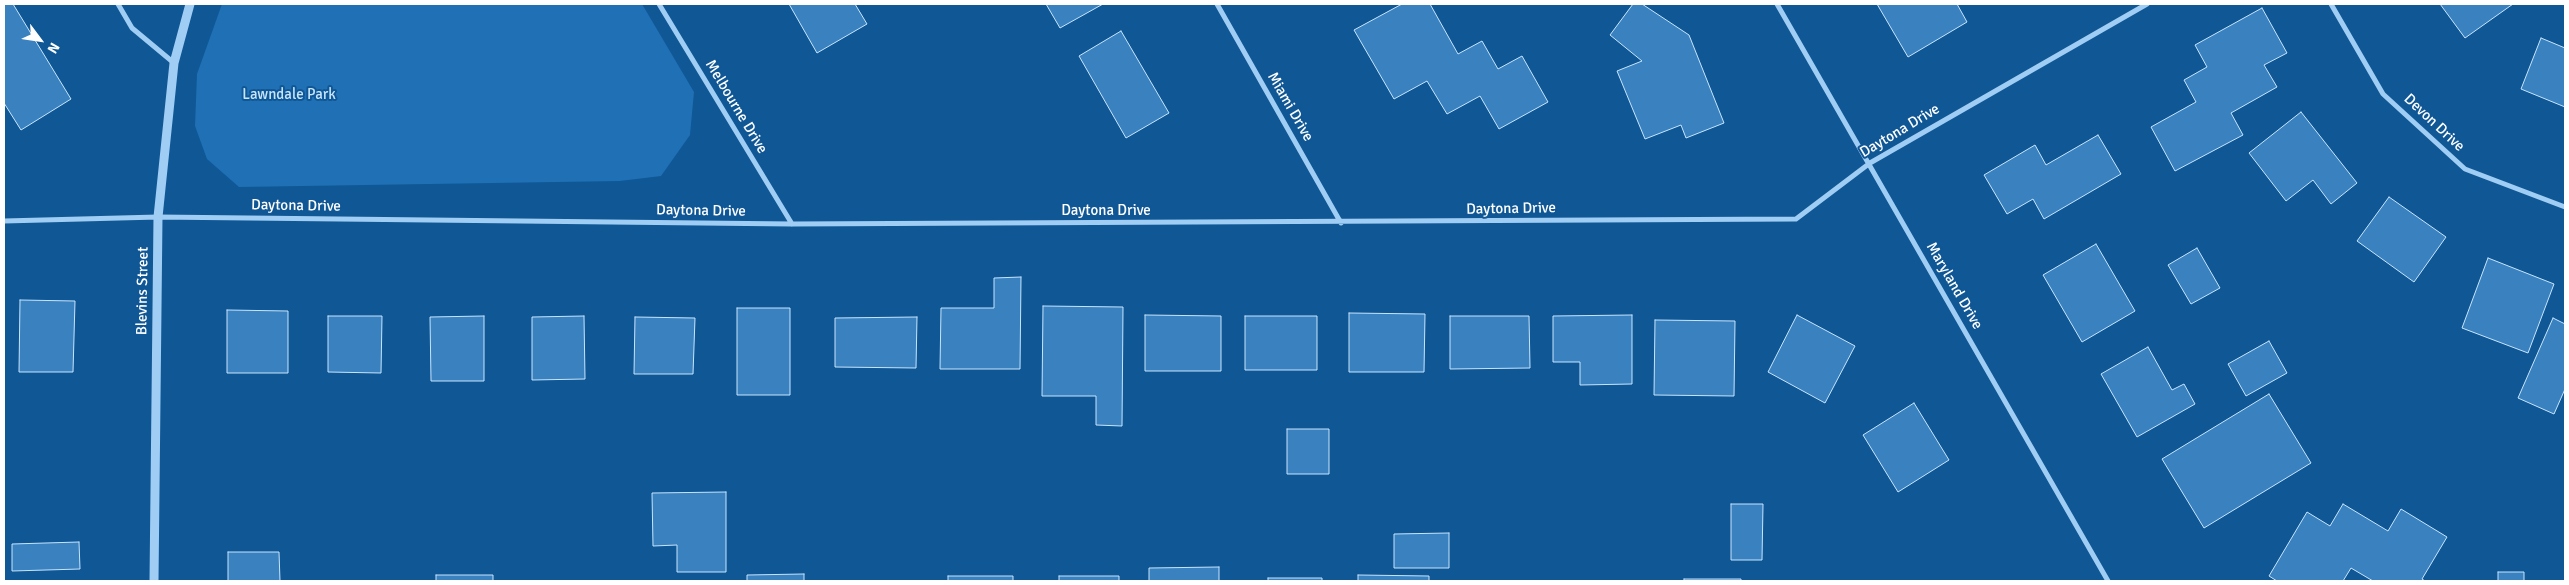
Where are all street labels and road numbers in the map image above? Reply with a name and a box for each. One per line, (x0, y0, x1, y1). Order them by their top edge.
street label: Melbourne Drive (701, 57, 771, 157)
street label: Miami Drive (1263, 69, 1317, 145)
street label: Devon Drive (2400, 90, 2468, 156)
street label: Daytona Drive (1857, 100, 1943, 162)
street label: Daytona Drive (251, 196, 341, 216)
street label: Daytona Drive (1466, 199, 1556, 219)
street label: Daytona Drive (656, 201, 746, 221)
street label: Daytona Drive (1061, 202, 1151, 220)
street label: Maryland Drive (1922, 239, 1986, 333)
street label: Blevins Street (133, 247, 153, 335)

